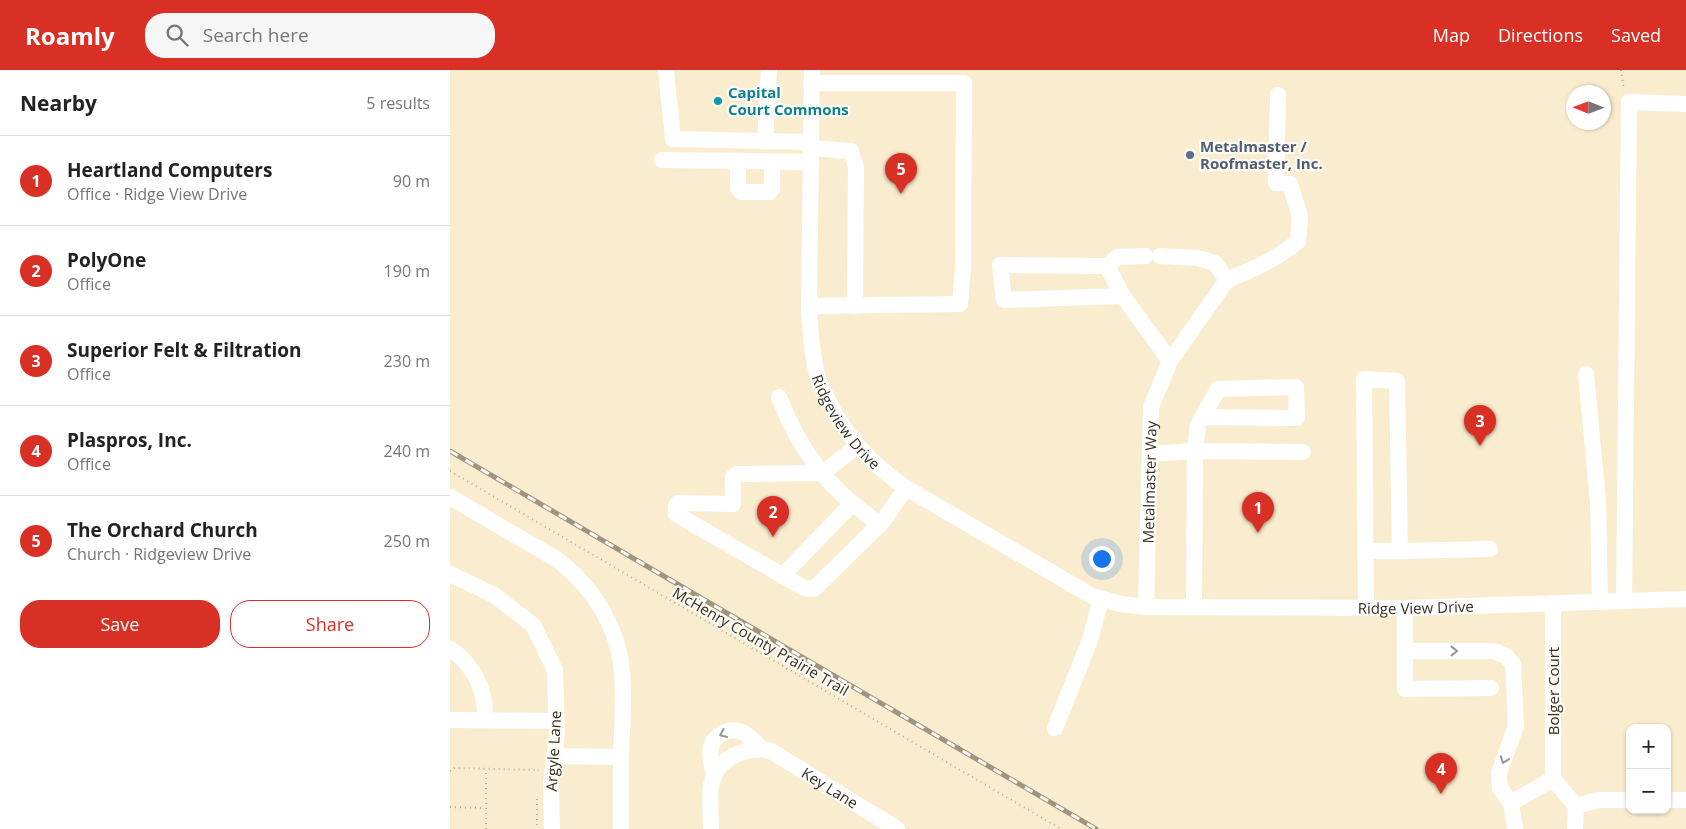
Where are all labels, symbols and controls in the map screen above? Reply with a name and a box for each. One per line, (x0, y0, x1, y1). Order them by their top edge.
search box (145, 13, 495, 58)
text: Roamly (25, 19, 115, 52)
icon: search (163, 21, 191, 49)
text: Search here (203, 22, 309, 48)
text: Map (1433, 23, 1470, 47)
text: Directions (1498, 23, 1583, 47)
text: Saved (1611, 23, 1661, 47)
place label: Capital Court Commons (728, 82, 849, 119)
north arrow (1566, 85, 1611, 130)
text: Nearby (20, 89, 97, 117)
text: 5 results (366, 92, 430, 114)
marker: Capital Court Commons (712, 95, 724, 107)
place label: Metalmaster / Roofmaster, Inc. (1200, 136, 1323, 173)
marker: Metalmaster / Roofmaster, Inc. (1184, 149, 1196, 161)
pin: 5 (885, 153, 917, 194)
text: Heartland Computers (67, 157, 272, 183)
text: 1 (31, 170, 41, 192)
text: 90 m (393, 170, 430, 192)
text: Office · Ridge View Drive (67, 183, 247, 205)
text: PolyOne (67, 247, 146, 273)
text: 2 (31, 260, 41, 282)
text: 190 m (384, 260, 430, 282)
text: Office (67, 273, 111, 295)
text: Superior Felt & Filtration (67, 337, 301, 363)
text: 3 (31, 350, 41, 372)
text: 230 m (384, 350, 430, 372)
text: Office (67, 363, 111, 385)
street label: Ridgeview Drive (807, 371, 885, 474)
pin: 3 (1464, 405, 1496, 446)
street label: Metalmaster Way (1138, 420, 1161, 543)
text: Plaspros, Inc. (67, 427, 192, 453)
text: 4 (31, 440, 41, 462)
text: 240 m (384, 440, 430, 462)
text: Office (67, 453, 111, 475)
pin: 1 (1242, 492, 1274, 533)
pin: 2 (757, 496, 789, 537)
text: The Orchard Church (67, 517, 258, 543)
text: 5 (31, 530, 41, 552)
text: 250 m (384, 530, 430, 552)
text: Church · Ridgeview Drive (67, 543, 251, 565)
your location (1089, 546, 1115, 572)
street label: McHenry County Prairie Trail (669, 582, 853, 700)
street label: Ridge View Drive (1358, 596, 1474, 618)
button: Save (20, 600, 220, 648)
button: Share (230, 600, 430, 648)
one-way arrow (1450, 646, 1458, 656)
street label: Bolger Court (1543, 647, 1563, 735)
street label: Argyle Lane (541, 710, 565, 792)
map controls (1626, 724, 1671, 814)
button: + (1626, 724, 1671, 769)
one-way arrow (719, 728, 728, 739)
pin: 4 (1425, 753, 1457, 794)
one-way arrow (1500, 756, 1510, 764)
street label: Key Lane (798, 763, 862, 813)
button: − (1626, 769, 1671, 814)

